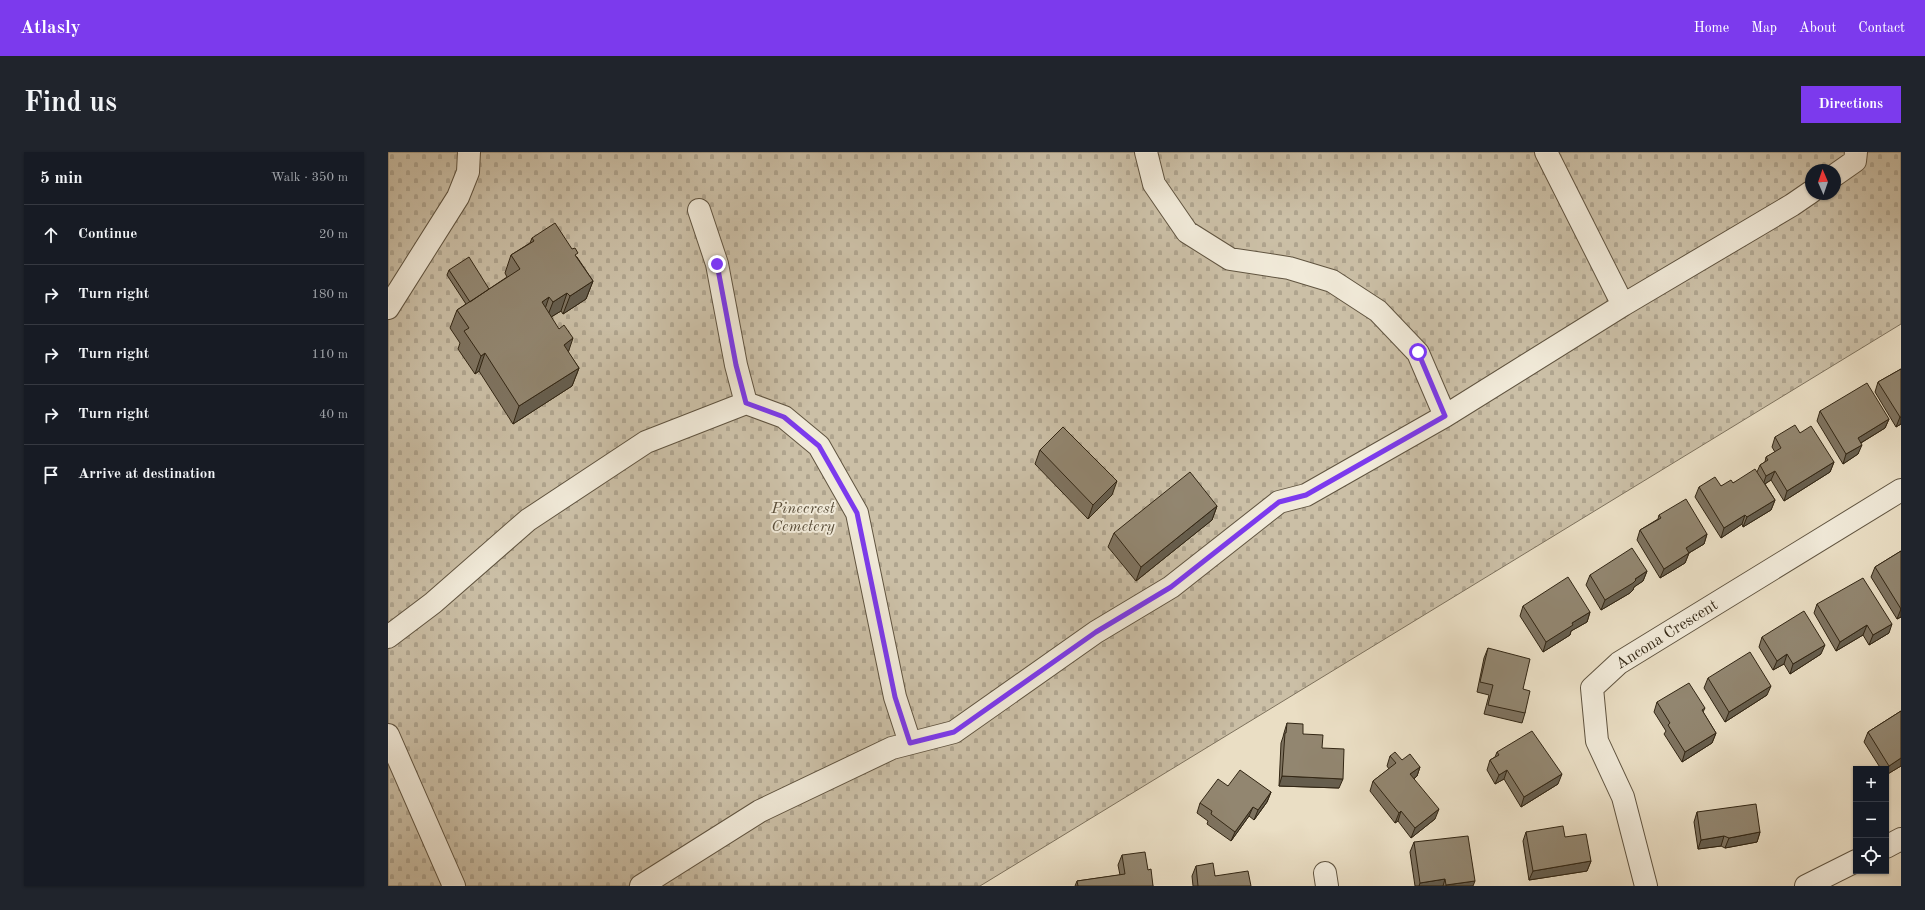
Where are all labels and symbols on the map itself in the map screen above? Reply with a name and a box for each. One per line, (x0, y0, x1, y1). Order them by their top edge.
north arrow (1805, 164, 1841, 200)
route end (708, 255, 726, 273)
route start (1409, 343, 1427, 361)
park label: Pinecrest Cemetery (770, 501, 836, 535)
street label: Ancona Crescent (1613, 597, 1721, 673)

